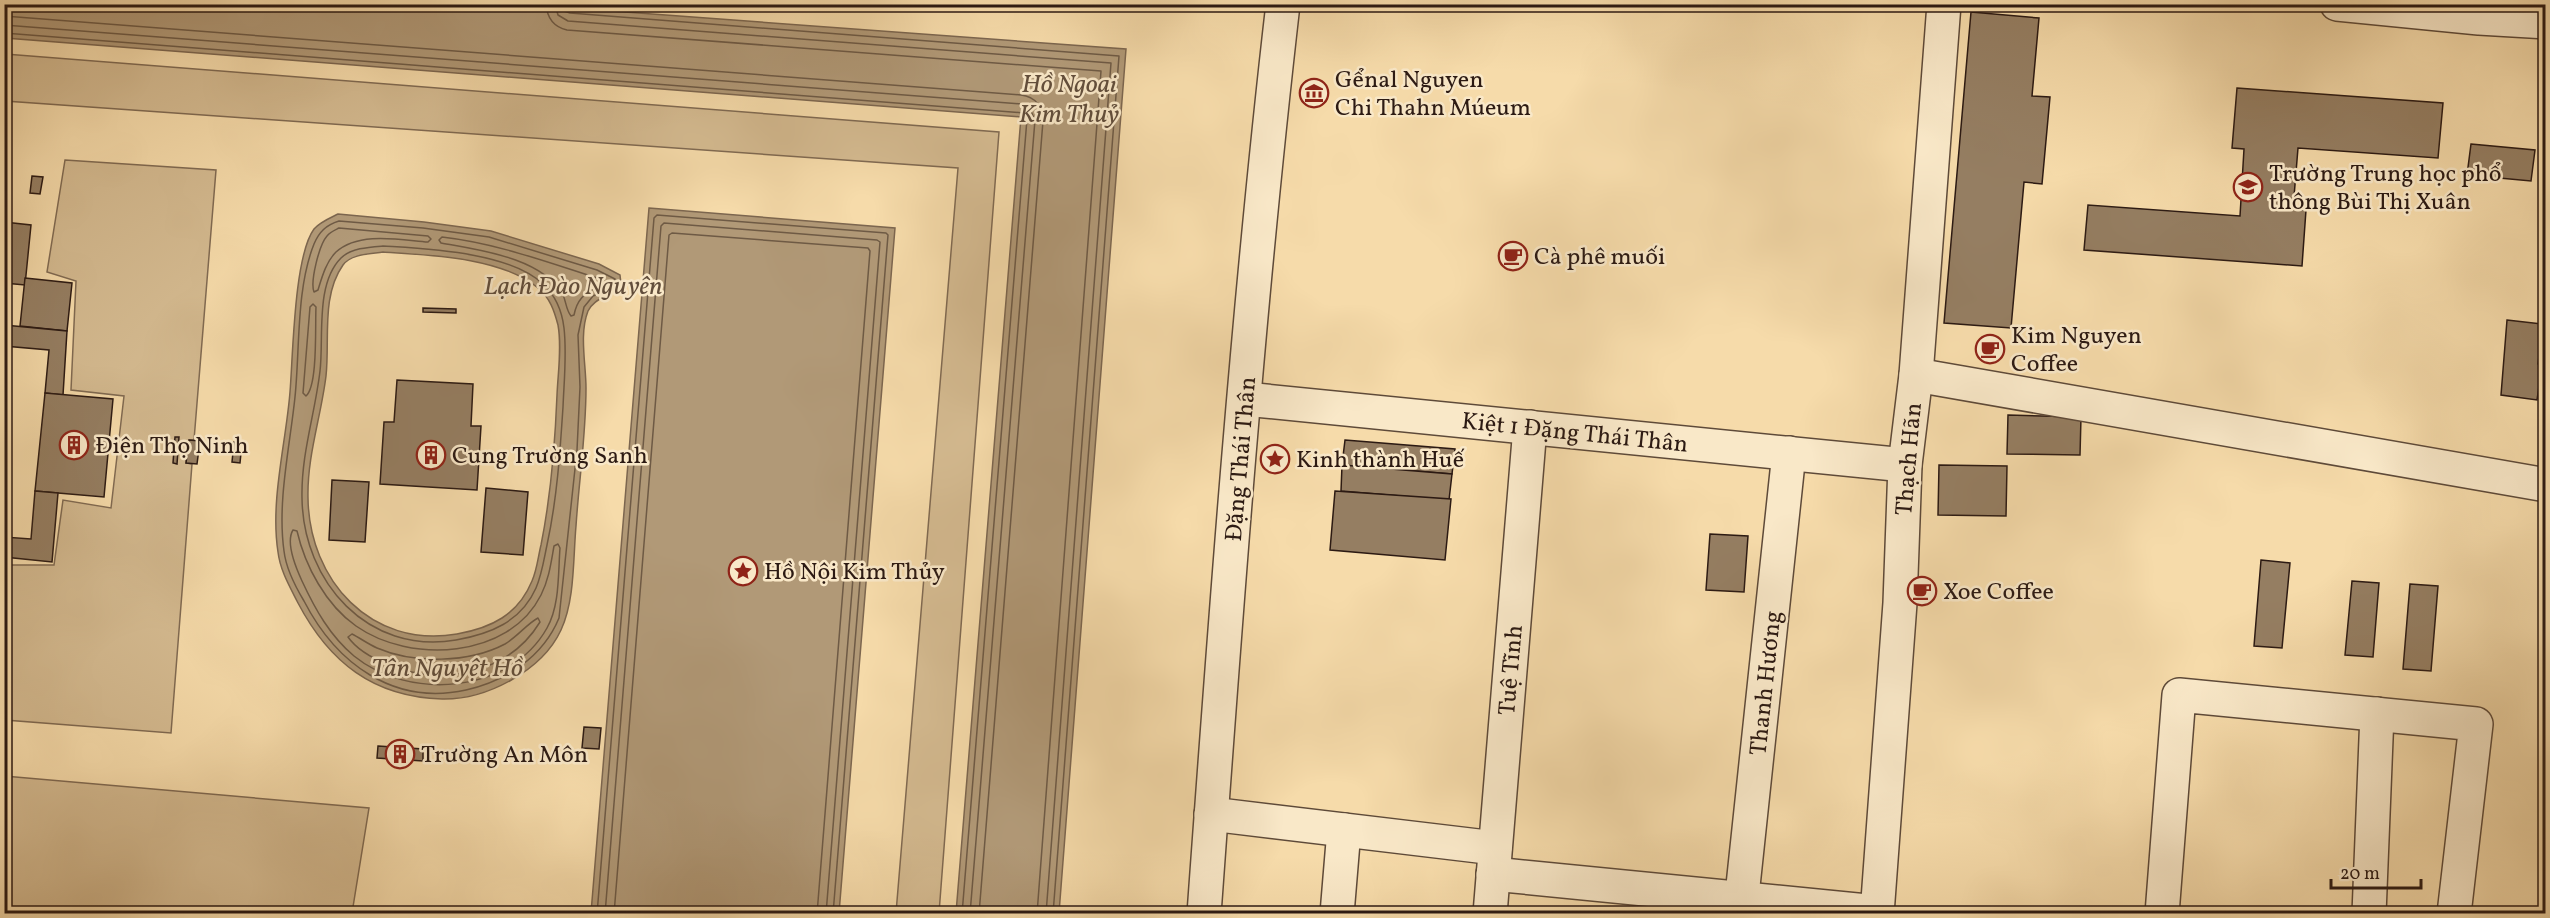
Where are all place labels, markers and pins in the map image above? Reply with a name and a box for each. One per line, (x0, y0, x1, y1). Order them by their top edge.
place label: Gểnal Nguyen Chi Thahn Múeum (1335, 64, 1531, 126)
museum icon: Gểnal Nguyen Chi Thahn Múeum (1298, 77, 1330, 109)
place label: Trường Trung học phổ thông Bùi Thị Xuân (2269, 158, 2502, 220)
school or university icon: Trường Trung học phổ thông Bùi Thị Xuân (2232, 171, 2264, 203)
cafe icon: Cà phê muối (1497, 240, 1529, 272)
place label: Cà phê muối (1534, 241, 1665, 275)
place label: Kim Nguyen Coffee (2011, 320, 2142, 382)
cafe icon: Kim Nguyen Coffee (1974, 333, 2006, 365)
building icon: Điện Thọ Ninh (58, 429, 90, 461)
place label: Điện Thọ Ninh (95, 430, 249, 464)
building icon: Cung Trường Sanh (415, 439, 447, 471)
place label: Cung Trường Sanh (452, 440, 648, 474)
place icon: Kinh thành Huế (1259, 443, 1291, 475)
place label: Kinh thành Huế (1296, 444, 1465, 478)
place icon: Hồ Nội Kim Thủy (727, 555, 759, 587)
place label: Hồ Nội Kim Thủy (764, 556, 945, 590)
cafe icon: Xoe Coffee (1906, 575, 1938, 607)
place label: Xoe Coffee (1943, 576, 2054, 610)
building icon: Trường An Môn (384, 738, 416, 770)
place label: Trường An Môn (421, 739, 588, 773)

